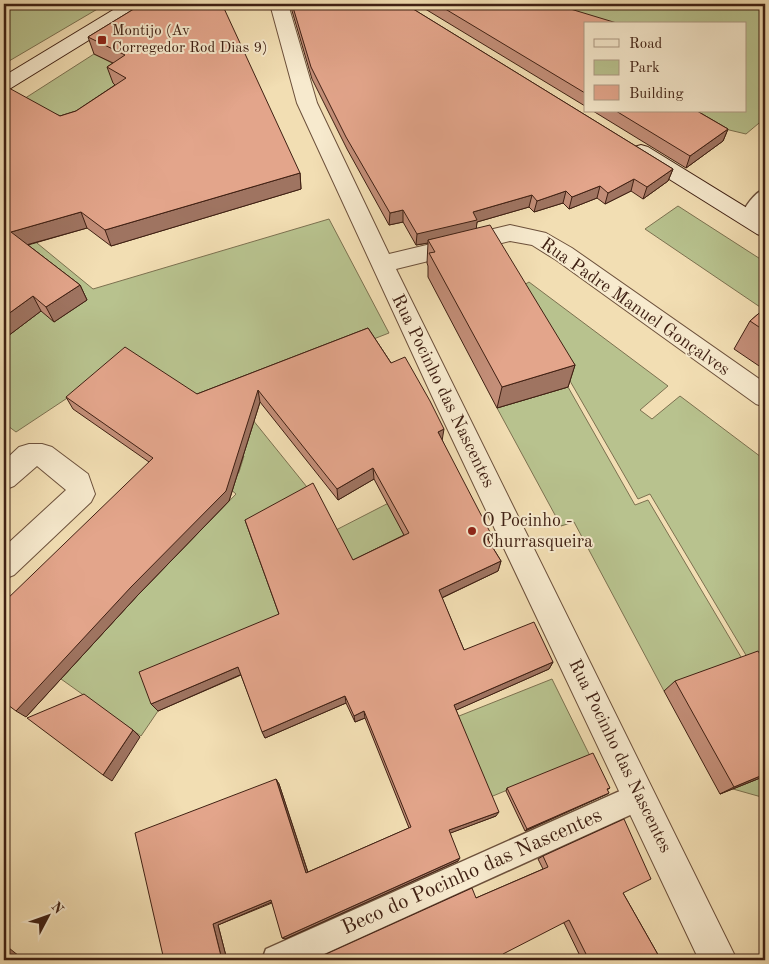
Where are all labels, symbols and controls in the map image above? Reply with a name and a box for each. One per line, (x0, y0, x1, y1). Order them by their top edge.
legend (584, 22, 746, 112)
place label: Montijo (Av Corregedor Rod Dias 9) (112, 24, 268, 56)
marker: Montijo (Av Corregedor Rod Dias 9) (96, 34, 108, 46)
text: Road (629, 37, 663, 52)
text: Park (629, 61, 660, 76)
text: Building (629, 87, 684, 102)
street label: Rua Padre Manuel Gonçalves (537, 235, 733, 379)
street label: Rua Pocinho das Nascentes (388, 291, 498, 491)
place label: O Pocinho - Churrasqueira (482, 512, 593, 551)
marker: O Pocinho - Churrasqueira (466, 525, 478, 537)
street label: Rua Pocinho das Nascentes (565, 656, 675, 856)
street label: Beco do Pocinho das Nascentes (339, 805, 605, 939)
north arrow (22, 892, 72, 942)
text: N (48, 899, 66, 917)

